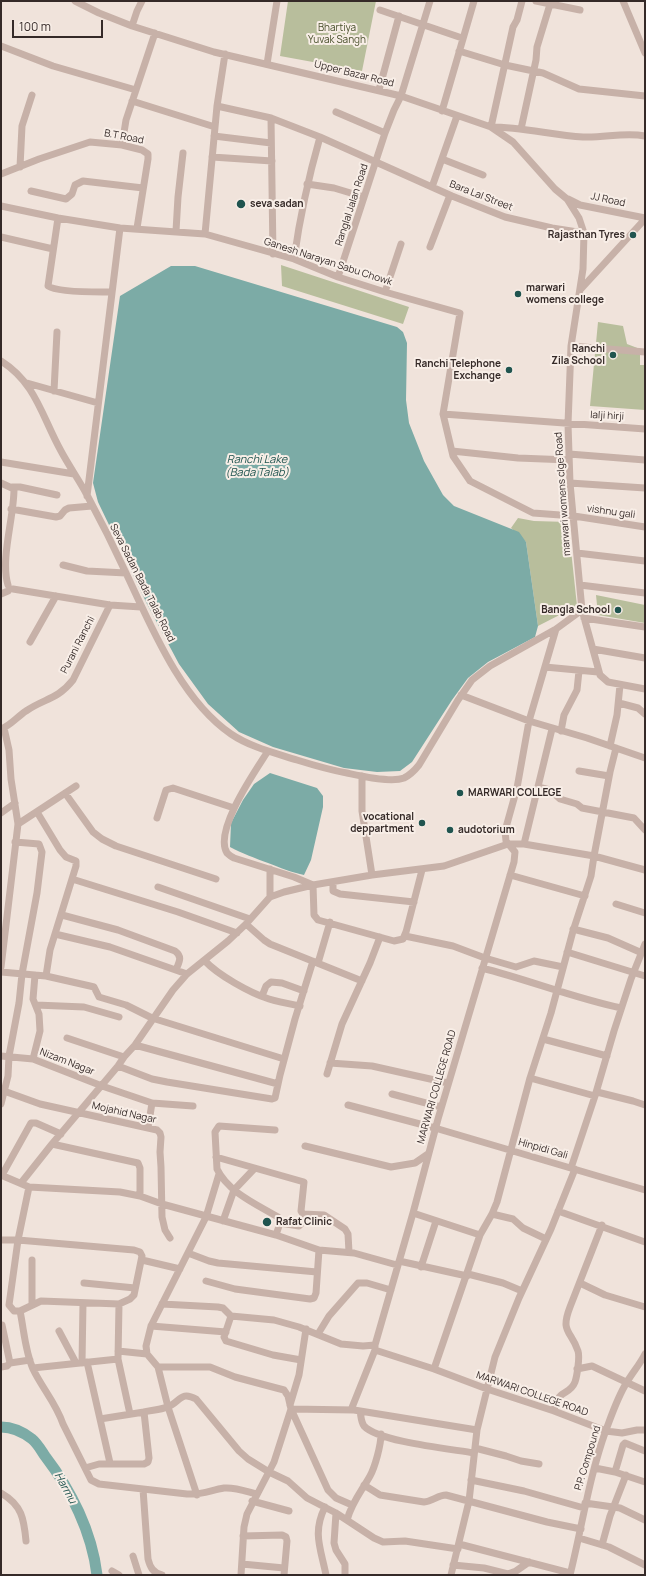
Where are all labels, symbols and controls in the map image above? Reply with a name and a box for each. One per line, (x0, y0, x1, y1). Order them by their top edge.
scale bar (14, 12, 105, 38)
text: 100 m (19, 18, 51, 35)
park label: Bhartiya Yuvak Sangh (308, 22, 366, 46)
street label: Upper Bazar Road (313, 58, 395, 90)
street label: B.T Road (103, 127, 145, 147)
street label: Ranglal Jalan Road (333, 162, 371, 248)
street label: Bara Lal Street (448, 178, 514, 214)
street label: JJ Road (590, 190, 626, 210)
marker: seva sadan (235, 198, 247, 210)
place label: seva sadan (250, 198, 304, 210)
place label: Rajasthan Tyres (548, 229, 625, 241)
marker: Rajasthan Tyres (628, 230, 638, 240)
street label: Ganesh Narayan Sabu Chowk (262, 236, 394, 288)
place label: marwari womens college (526, 282, 604, 306)
marker: marwari womens college (513, 289, 523, 299)
place label: Ranchi Zila School (551, 343, 605, 366)
marker: Ranchi Zila School (608, 350, 618, 360)
place label: Ranchi Telephone Exchange (415, 358, 501, 382)
marker: Ranchi Telephone Exchange (504, 365, 514, 375)
street label: lalji hirji (590, 409, 624, 423)
street label: marwari womens clge Road (553, 432, 573, 556)
water label: Ranchi Lake (Bada Talab) (225, 453, 289, 479)
street label: vishnu gali (586, 503, 636, 521)
street label: Seva Sadan Bada Talab Road (107, 522, 177, 644)
place label: Bangla School (541, 604, 610, 616)
marker: Bangla School (613, 605, 623, 615)
street label: Purani Ranchi (58, 614, 98, 676)
place label: MARWARI COLLEGE (468, 787, 561, 799)
marker: MARWARI COLLEGE (455, 788, 465, 798)
place label: vocational deppartment (350, 811, 414, 834)
marker: vocational deppartment (417, 818, 427, 828)
place label: audotorium (458, 824, 515, 836)
marker: audotorium (445, 825, 455, 835)
street label: MARWARI COLLEGE ROAD (415, 1029, 459, 1145)
street label: Nizam Nagar (38, 1046, 96, 1078)
street label: Mojahid Nagar (90, 1100, 158, 1126)
street label: Hinpidi Gali (517, 1136, 569, 1162)
marker: Rafat Clinic (261, 1216, 273, 1228)
place label: Rafat Clinic (276, 1216, 332, 1228)
street label: MARWARI COLLEGE ROAD (474, 1369, 590, 1419)
street label: P.P. Compound (572, 1424, 604, 1492)
water label: Harmu (51, 1470, 79, 1506)

